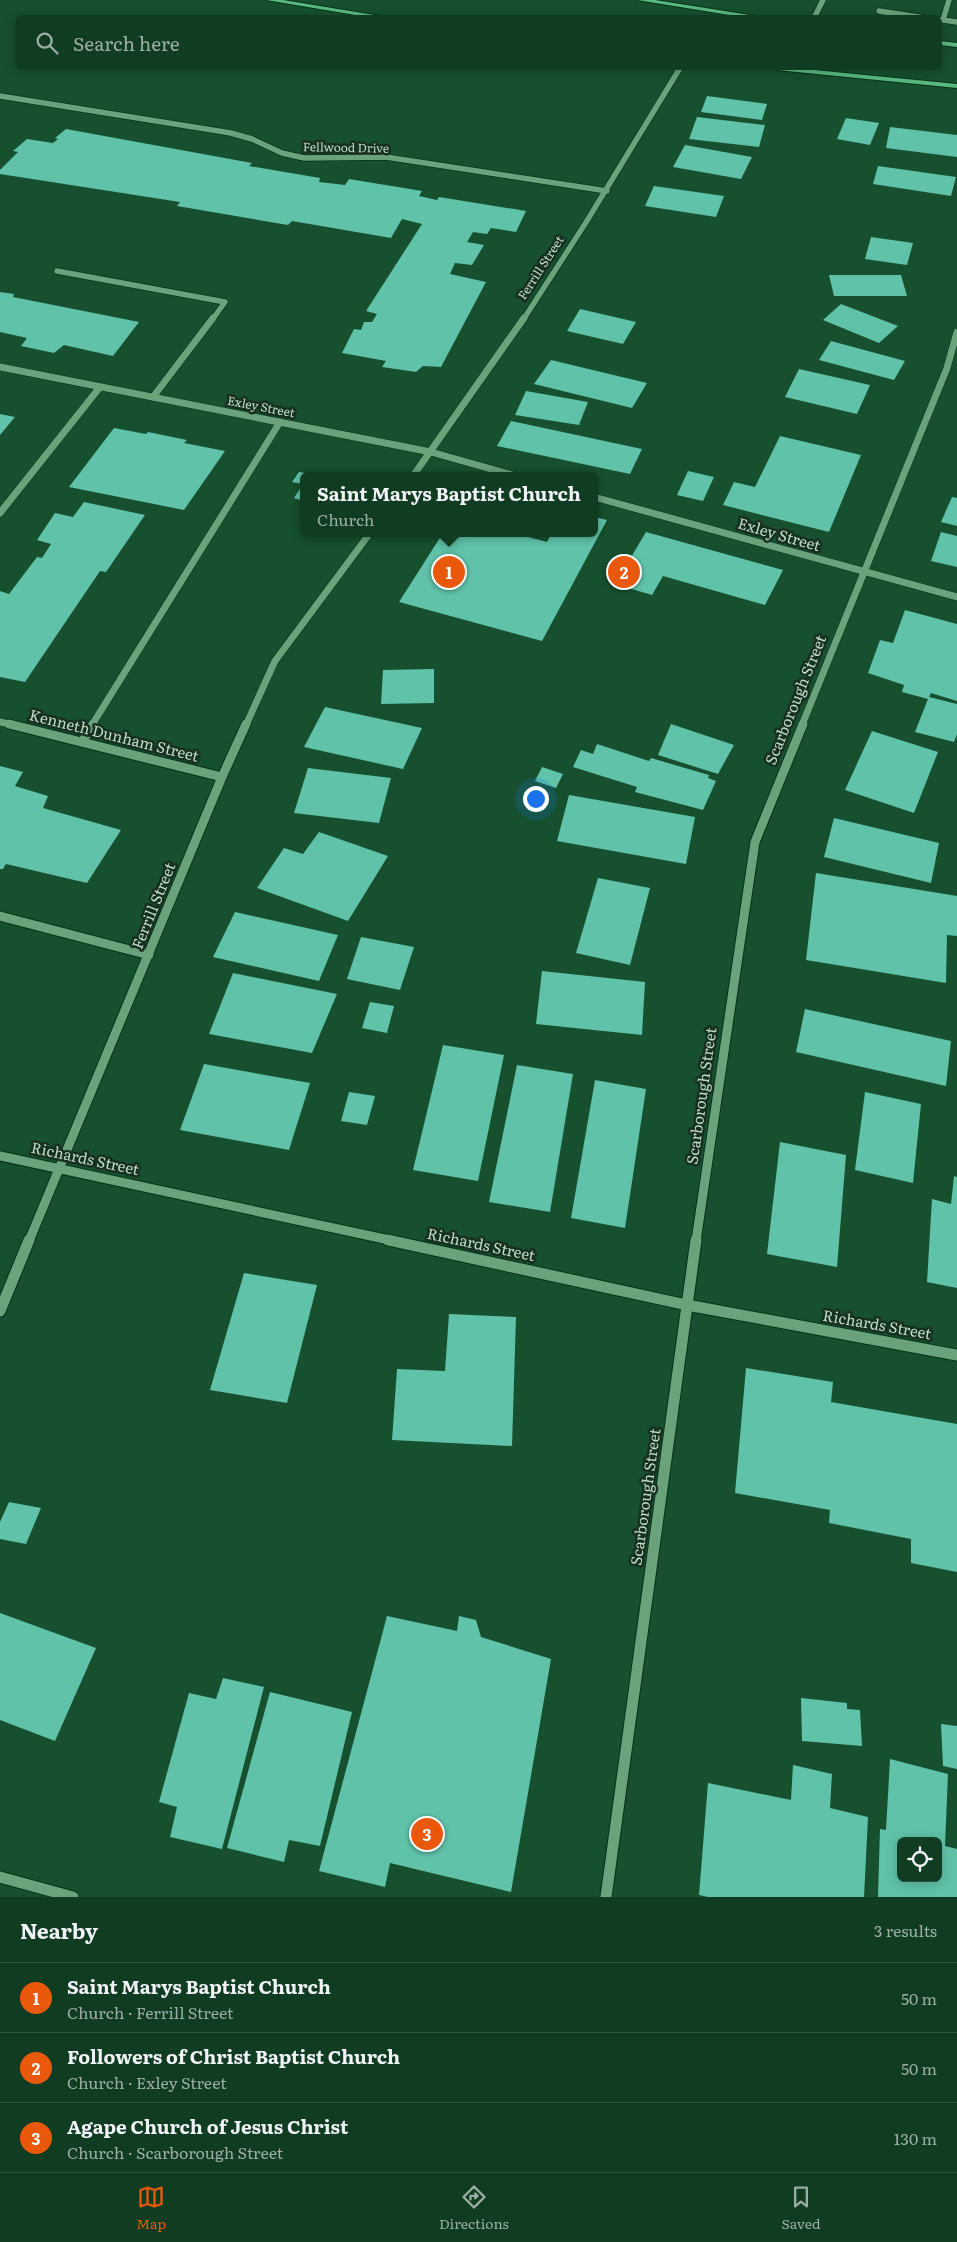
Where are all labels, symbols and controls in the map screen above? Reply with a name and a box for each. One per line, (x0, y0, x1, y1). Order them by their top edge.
search box (15, 15, 942, 70)
icon: search (33, 29, 61, 57)
text: Search here (73, 29, 180, 57)
street label: Fellwood Drive (303, 137, 389, 157)
street label: Ferrill Street (513, 232, 568, 303)
street label: Exley Street (226, 391, 296, 421)
popup (300, 472, 598, 537)
text: Saint Marys Baptist Church (317, 479, 581, 507)
text: Church (317, 507, 374, 531)
street label: Exley Street (735, 511, 823, 556)
pin: 1 (433, 553, 465, 591)
pin: 2 (608, 553, 640, 591)
street label: Scarborough Street (758, 631, 831, 768)
street label: Kenneth Dunham Street (27, 702, 202, 767)
your location (523, 786, 549, 812)
street label: Ferrill Street (125, 859, 180, 952)
street label: Scarborough Street (680, 1026, 722, 1166)
street label: Richards Street (29, 1135, 141, 1180)
street label: Richards Street (425, 1221, 537, 1266)
street label: Richards Street (821, 1303, 933, 1344)
street label: Scarborough Street (624, 1427, 666, 1567)
pin: 3 (411, 1815, 443, 1853)
map controls (897, 1837, 942, 1882)
button: locate (897, 1837, 942, 1882)
text: Nearby (20, 1914, 98, 1945)
text: 3 results (874, 1918, 937, 1942)
text: Saint Marys Baptist Church (67, 1972, 331, 2000)
text: 1 (33, 1986, 39, 2010)
text: 50 m (901, 1986, 937, 2010)
text: Church · Ferrill Street (67, 2000, 233, 2024)
text: Followers of Christ Baptist Church (67, 2042, 400, 2070)
text: 2 (32, 2056, 40, 2080)
text: 50 m (901, 2056, 937, 2080)
text: Church · Exley Street (67, 2070, 227, 2094)
text: Agape Church of Jesus Christ (67, 2112, 348, 2140)
text: 3 (32, 2126, 40, 2150)
text: 130 m (894, 2126, 937, 2150)
text: Church · Scarborough Street (67, 2140, 283, 2164)
tab: Map (136, 2183, 166, 2233)
tab: Directions (439, 2183, 509, 2233)
tab: Saved (782, 2183, 821, 2233)

